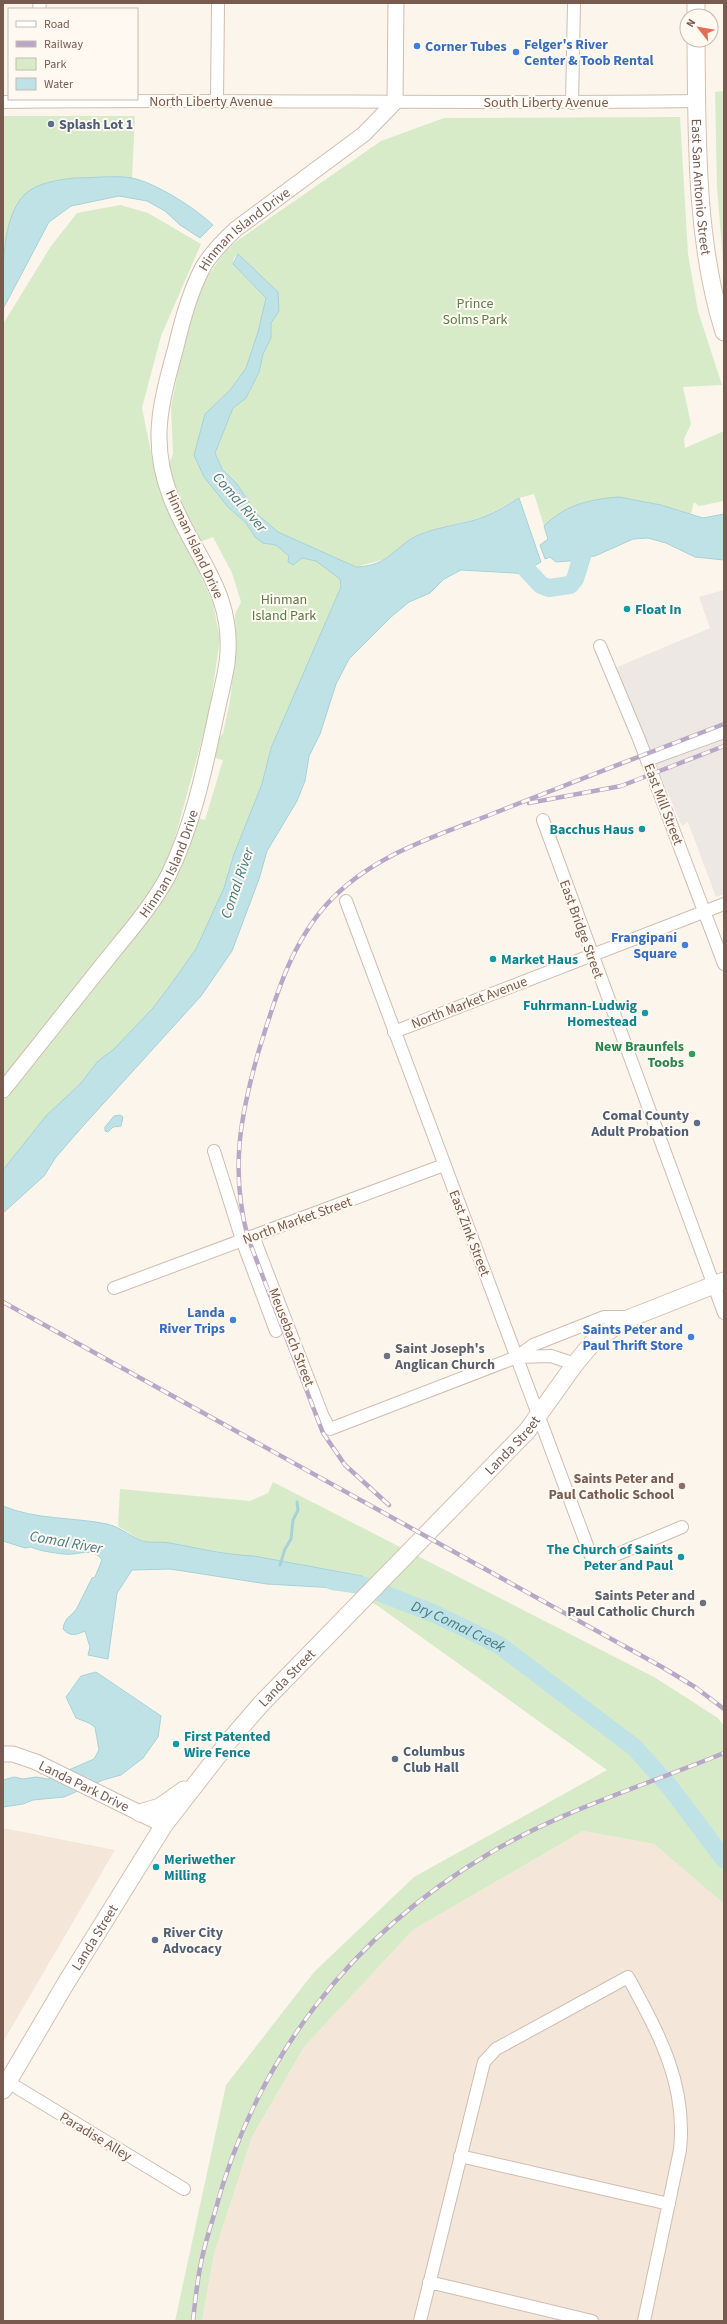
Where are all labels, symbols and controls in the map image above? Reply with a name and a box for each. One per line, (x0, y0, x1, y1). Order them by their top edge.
legend (8, 8, 138, 100)
north arrow (679, 8, 719, 48)
text: Road (44, 16, 70, 33)
text: N (683, 16, 699, 30)
place label: Felger's River Center & Toob Rental (524, 35, 654, 71)
text: Railway (44, 36, 83, 53)
place label: Corner Tubes (425, 37, 507, 57)
marker: Corner Tubes (412, 41, 422, 51)
marker: Felger's River Center & Toob Rental (511, 47, 521, 57)
text: Park (44, 56, 66, 73)
text: Water (44, 76, 74, 93)
street label: North Liberty Avenue (149, 92, 273, 112)
street label: South Liberty Avenue (484, 93, 608, 113)
place label: Splash Lot 1 (59, 115, 133, 135)
street label: East San Antonio Street (686, 118, 716, 257)
marker: Splash Lot 1 (46, 119, 56, 129)
street label: Hinman Island Drive (194, 183, 295, 275)
park label: Prince Solms Park (442, 294, 508, 330)
water label: Comal River (208, 468, 272, 538)
street label: Hinman Island Drive (160, 487, 228, 602)
park label: Hinman Island Park (252, 590, 316, 626)
place label: Float In (635, 600, 681, 620)
marker: Float In (622, 604, 632, 614)
street label: East Mill Street (638, 761, 688, 848)
street label: Hinman Island Drive (135, 807, 204, 922)
place label: Bacchus Haus (550, 820, 634, 840)
marker: Bacchus Haus (637, 824, 647, 834)
water label: Comal River (216, 844, 260, 921)
street label: East Bridge Street (554, 877, 608, 982)
place label: Frangipani Square (611, 928, 677, 964)
marker: Frangipani Square (680, 940, 690, 950)
place label: Market Haus (501, 950, 578, 970)
marker: Market Haus (488, 954, 498, 964)
street label: North Market Avenue (408, 972, 530, 1034)
place label: Fuhrmann-Ludwig Homestead (523, 996, 638, 1032)
marker: Fuhrmann-Ludwig Homestead (640, 1008, 650, 1018)
place label: New Braunfels Toobs (595, 1037, 684, 1073)
marker: New Braunfels Toobs (687, 1049, 697, 1059)
place label: Comal County Adult Probation (590, 1106, 690, 1142)
marker: Comal County Adult Probation (692, 1118, 702, 1128)
street label: East Zink Street (443, 1187, 495, 1280)
street label: North Market Street (240, 1192, 355, 1250)
street label: Meusebach Street (263, 1285, 319, 1390)
place label: Landa River Trips (159, 1303, 225, 1339)
marker: Landa River Trips (228, 1315, 238, 1325)
place label: Saints Peter and Paul Thrift Store (582, 1320, 683, 1356)
marker: Saints Peter and Paul Thrift Store (686, 1332, 696, 1342)
place label: Saint Joseph's Anglican Church (394, 1339, 495, 1375)
marker: Saint Joseph's Anglican Church (382, 1351, 392, 1361)
street label: Landa Street (480, 1412, 546, 1480)
place label: Saints Peter and Paul Catholic School (549, 1469, 674, 1505)
marker: Saints Peter and Paul Catholic School (677, 1481, 687, 1491)
water label: Comal River (28, 1526, 105, 1559)
place label: The Church of Saints Peter and Paul (547, 1540, 673, 1576)
marker: The Church of Saints Peter and Paul (676, 1552, 686, 1562)
place label: Saints Peter and Paul Catholic Church (567, 1586, 695, 1622)
water label: Dry Comal Creek (408, 1596, 510, 1658)
marker: Saints Peter and Paul Catholic Church (698, 1598, 708, 1608)
street label: Landa Street (254, 1645, 321, 1712)
place label: First Patented Wire Fence (184, 1727, 271, 1763)
marker: First Patented Wire Fence (171, 1739, 181, 1749)
place label: Columbus Club Hall (403, 1742, 465, 1778)
marker: Columbus Club Hall (390, 1754, 400, 1764)
street label: Landa Park Drive (35, 1756, 132, 1817)
place label: Meriwether Milling (164, 1850, 236, 1886)
marker: Meriwether Milling (151, 1862, 161, 1872)
street label: Landa Street (67, 1901, 123, 1975)
place label: River City Advocacy (162, 1923, 224, 1959)
marker: River City Advocacy (150, 1935, 160, 1945)
street label: Paradise Alley (56, 2107, 136, 2167)

